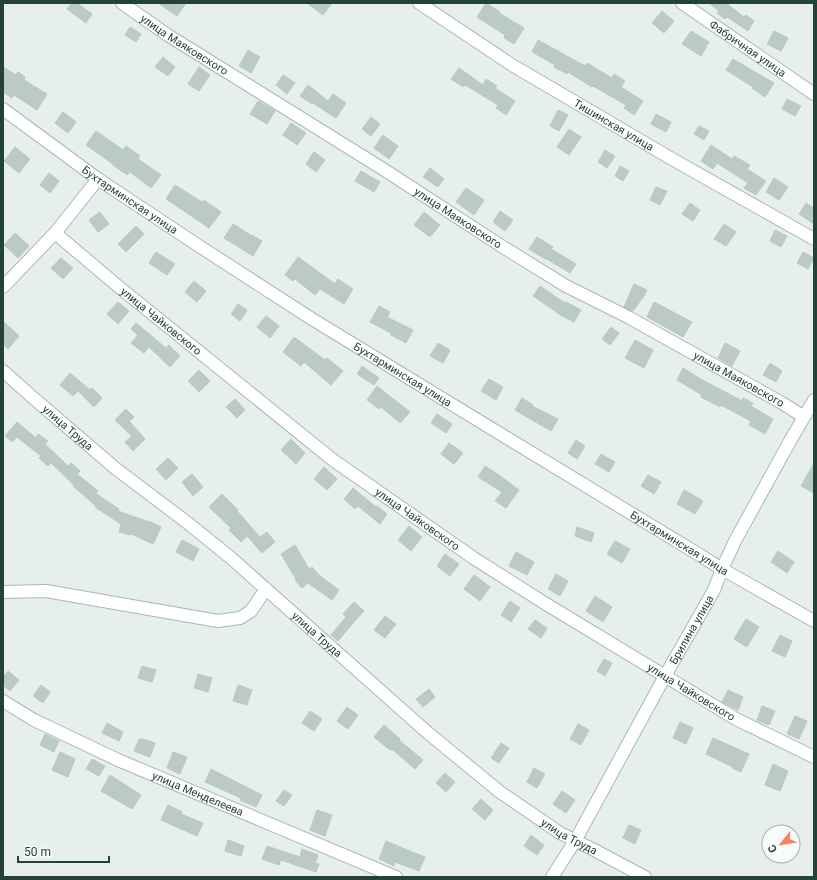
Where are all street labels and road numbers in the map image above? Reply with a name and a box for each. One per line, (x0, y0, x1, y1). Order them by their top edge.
street label: улица Маяковского (138, 12, 231, 78)
street label: Фабричная улица (707, 17, 789, 79)
street label: Тишинская улица (572, 96, 656, 153)
street label: Бухтарминская улица (79, 163, 180, 237)
street label: улица Маяковского (412, 185, 504, 251)
street label: улица Чайковского (118, 285, 204, 358)
street label: Бухтарминская улица (351, 339, 454, 409)
street label: улица Маяковского (691, 348, 787, 409)
street label: улица Труда (40, 402, 96, 453)
street label: улица Чайковского (373, 485, 462, 553)
street label: Бухтарминская улица (628, 508, 731, 578)
street label: Брилина улица (667, 593, 716, 667)
street label: улица Труда (289, 609, 345, 660)
street label: улица Чайковского (645, 661, 737, 723)
street label: улица Менделеева (150, 769, 245, 819)
street label: улица Труда (539, 816, 600, 857)

